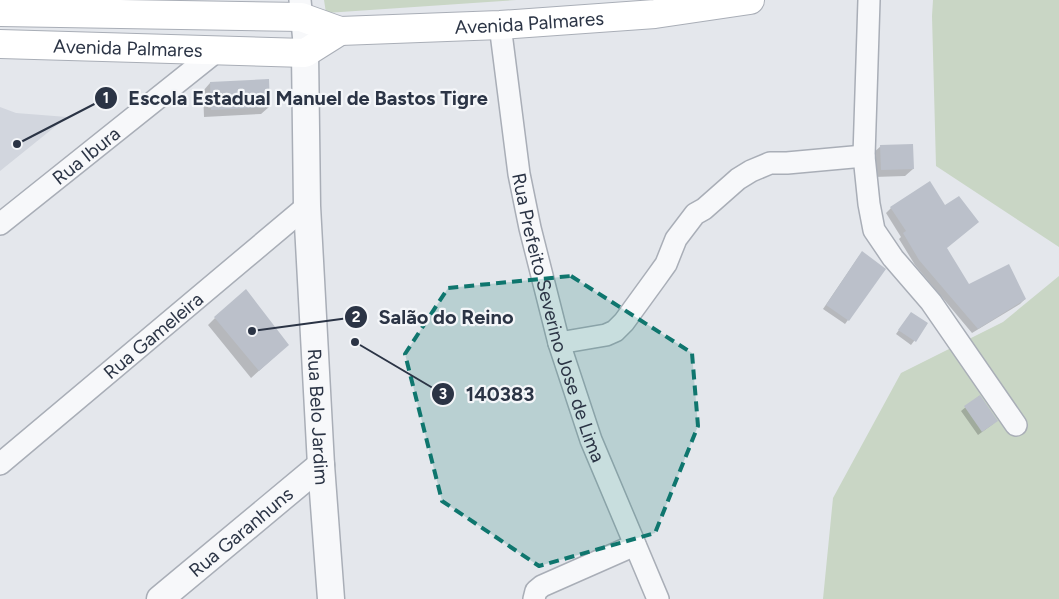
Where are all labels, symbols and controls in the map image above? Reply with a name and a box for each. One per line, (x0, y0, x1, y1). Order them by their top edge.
street label: Avenida Palmares (454, 7, 605, 39)
street label: Avenida Palmares (53, 35, 203, 62)
callout: Escola Estadual Manuel de Bastos Tigre (93, 80, 498, 115)
text: Escola Estadual Manuel de Bastos Tigre (128, 86, 488, 110)
text: 1 (103, 89, 109, 107)
street label: Rua Ibura (48, 122, 125, 190)
street label: Rua Prefeito Severino Jose de Lima (507, 171, 610, 466)
street label: Rua Gameleira (99, 287, 208, 384)
callout: Salão do Reino (343, 299, 524, 334)
text: Salão do Reino (378, 305, 514, 329)
text: 2 (352, 308, 361, 326)
street label: Rua Belo Jardim (303, 348, 333, 486)
callout: 140383 (431, 377, 544, 412)
text: 140383 (466, 382, 534, 406)
text: 3 (439, 385, 447, 403)
street label: Rua Garanhuns (184, 482, 298, 582)

